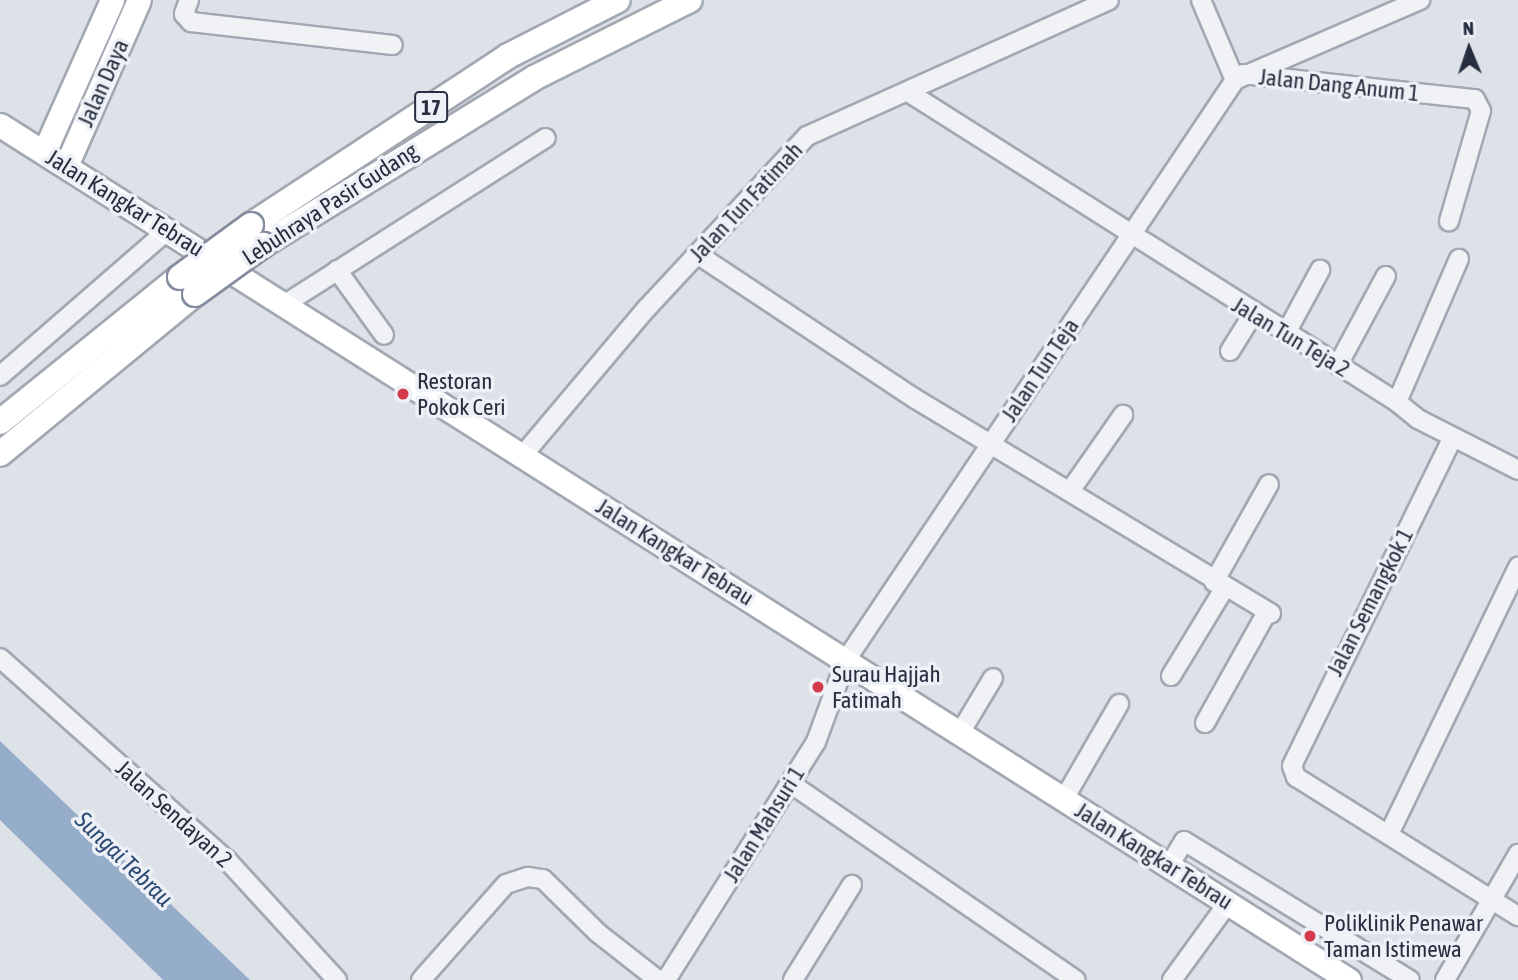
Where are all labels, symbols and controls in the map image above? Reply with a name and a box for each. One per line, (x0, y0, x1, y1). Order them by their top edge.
north arrow (1434, 14, 1504, 84)
text: N (1462, 17, 1474, 39)
street label: Jalan Daya (72, 35, 134, 131)
street label: Jalan Dang Anum 1 (1258, 63, 1420, 107)
road number: 17 (414, 90, 448, 124)
street label: Lebuhraya Pasir Gudang (237, 137, 423, 271)
street label: Jalan Tun Fatimah (684, 137, 808, 267)
street label: Jalan Kangkar Tebrau (41, 143, 209, 263)
street label: Jalan Tun Teja 2 (1227, 291, 1355, 383)
street label: Jalan Tun Teja (995, 313, 1085, 427)
place label: Restoran Pokok Ceri (417, 367, 505, 421)
marker: Restoran Pokok Ceri (395, 386, 411, 402)
street label: Jalan Kangkar Tebrau (591, 492, 759, 612)
street label: Jalan Semangkok 1 (1321, 524, 1419, 680)
place label: Surau Hajjah Fatimah (832, 660, 941, 714)
marker: Surau Hajjah Fatimah (810, 679, 826, 695)
street label: Jalan Sendayan 2 (110, 755, 238, 873)
street label: Jalan Mahsuri 1 (717, 761, 811, 887)
street label: Jalan Kangkar Tebrau (1070, 796, 1238, 916)
water label: Sungai Tebrau (69, 805, 179, 913)
place label: Poliklinik Penawar Taman Istimewa (1324, 909, 1483, 963)
marker: Poliklinik Penawar Taman Istimewa (1302, 928, 1318, 944)

